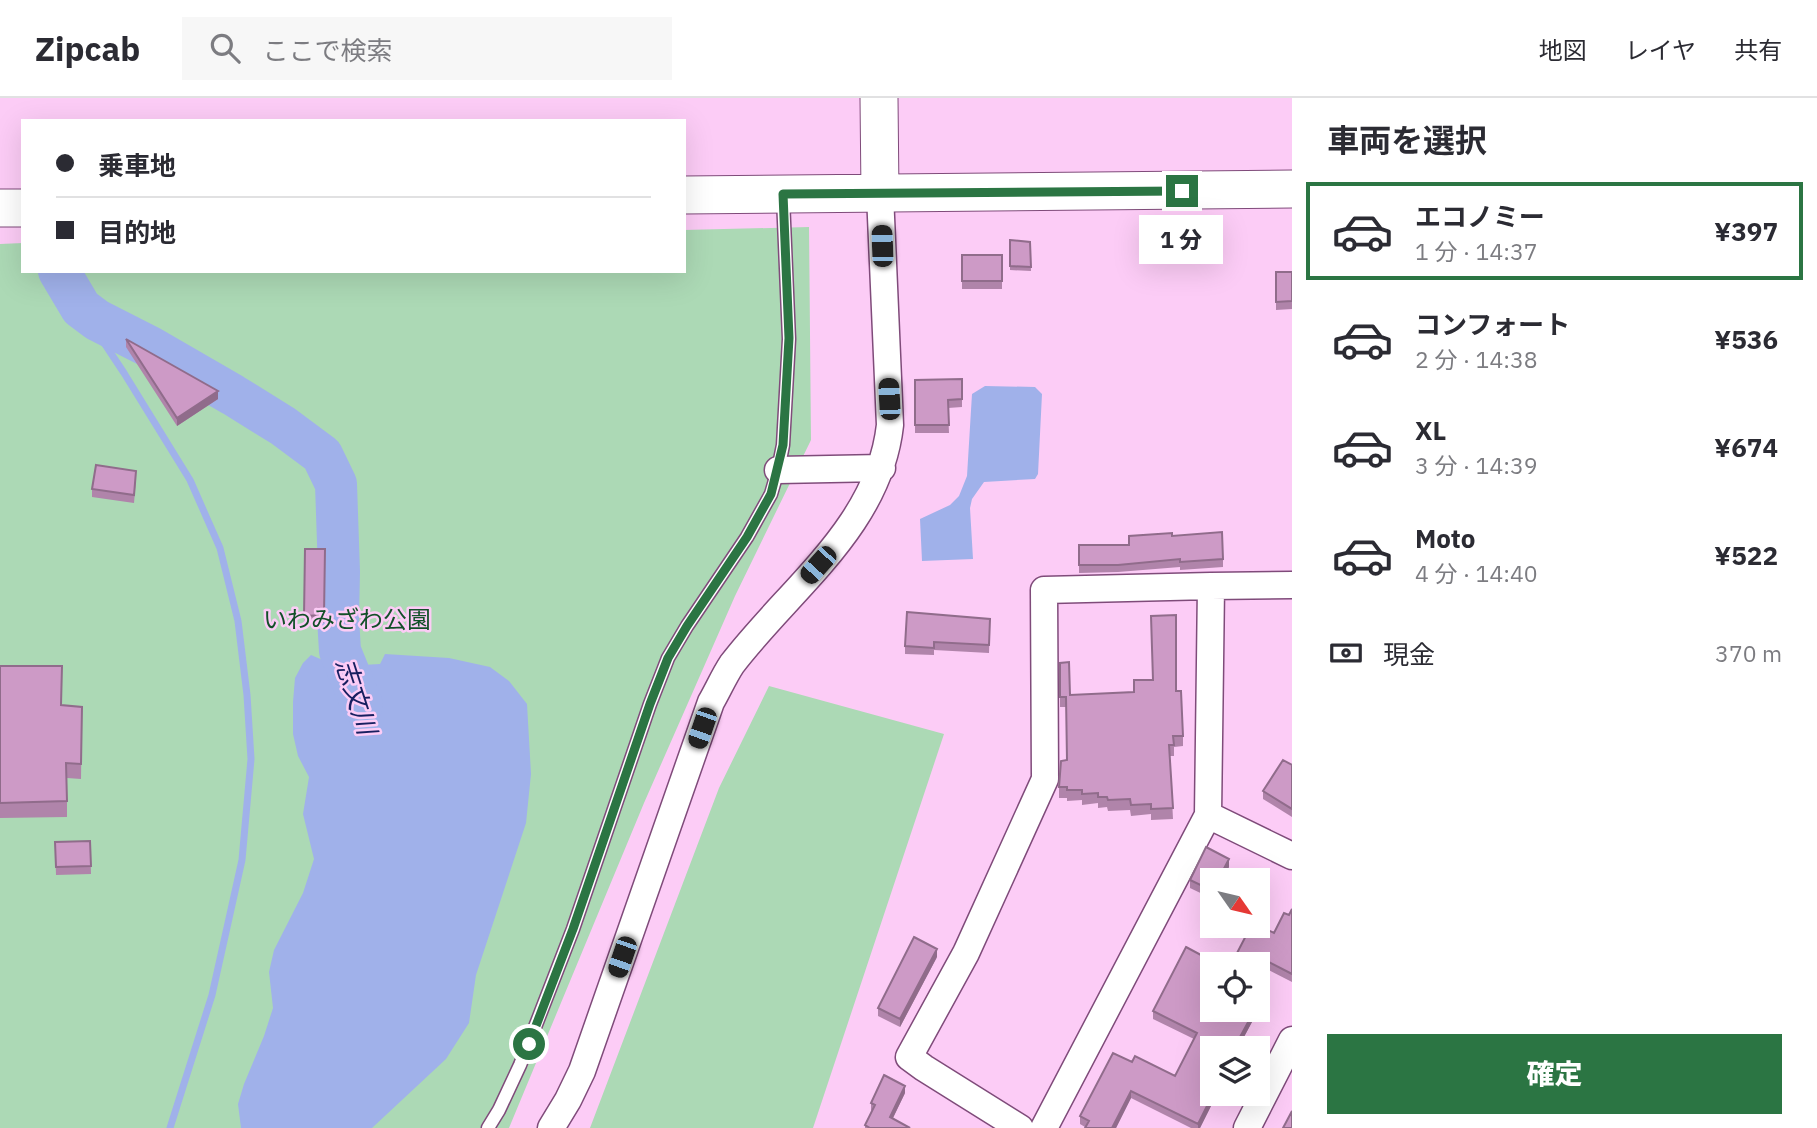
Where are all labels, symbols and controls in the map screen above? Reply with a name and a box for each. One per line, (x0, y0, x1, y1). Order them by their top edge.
search box (182, 17, 672, 80)
text: Zipcab (35, 27, 140, 70)
icon: search (206, 29, 244, 67)
text: ここで検索 (262, 33, 392, 67)
text: 地図 (1539, 34, 1587, 66)
text: レイヤ (1625, 34, 1696, 66)
text: 共有 (1734, 34, 1782, 66)
text: 車両を選択 (1327, 119, 1487, 161)
text: 乗車地 (98, 148, 176, 182)
route end (1166, 175, 1198, 207)
text: エコノミー (1415, 199, 1545, 233)
icon: car (1331, 200, 1394, 263)
text: ¥397 (1714, 214, 1778, 248)
text: 目的地 (98, 215, 176, 249)
callout: 1 分 (1140, 216, 1224, 264)
text: 1 分 (1160, 224, 1202, 254)
car (871, 225, 894, 267)
text: 1 分 · 14:37 (1415, 236, 1538, 266)
text: コンフォート (1415, 307, 1570, 341)
icon: car (1331, 308, 1394, 371)
text: ¥536 (1714, 322, 1778, 356)
text: 2 分 · 14:38 (1415, 344, 1538, 374)
car (878, 377, 901, 421)
text: XL (1415, 413, 1446, 447)
icon: car (1331, 416, 1394, 479)
text: ¥674 (1714, 430, 1778, 464)
text: 3 分 · 14:39 (1415, 450, 1538, 480)
text: Moto (1415, 521, 1475, 555)
icon: car (1331, 524, 1394, 587)
text: ¥522 (1714, 538, 1778, 572)
car (797, 542, 840, 588)
text: 4 分 · 14:40 (1415, 558, 1538, 588)
park label: いわみざわ公園 (263, 603, 431, 635)
icon: cash (1327, 634, 1365, 672)
text: 現金 (1383, 637, 1435, 671)
text: 370 m (1715, 638, 1782, 668)
water label: 志文川 (329, 654, 386, 741)
car (686, 705, 719, 751)
north arrow (1200, 868, 1270, 938)
map controls (1200, 868, 1270, 1106)
car (606, 934, 639, 980)
button: locate (1200, 952, 1270, 1022)
route start (513, 1028, 545, 1060)
button: 確定 (1327, 1034, 1782, 1114)
button: layers (1200, 1036, 1270, 1106)

